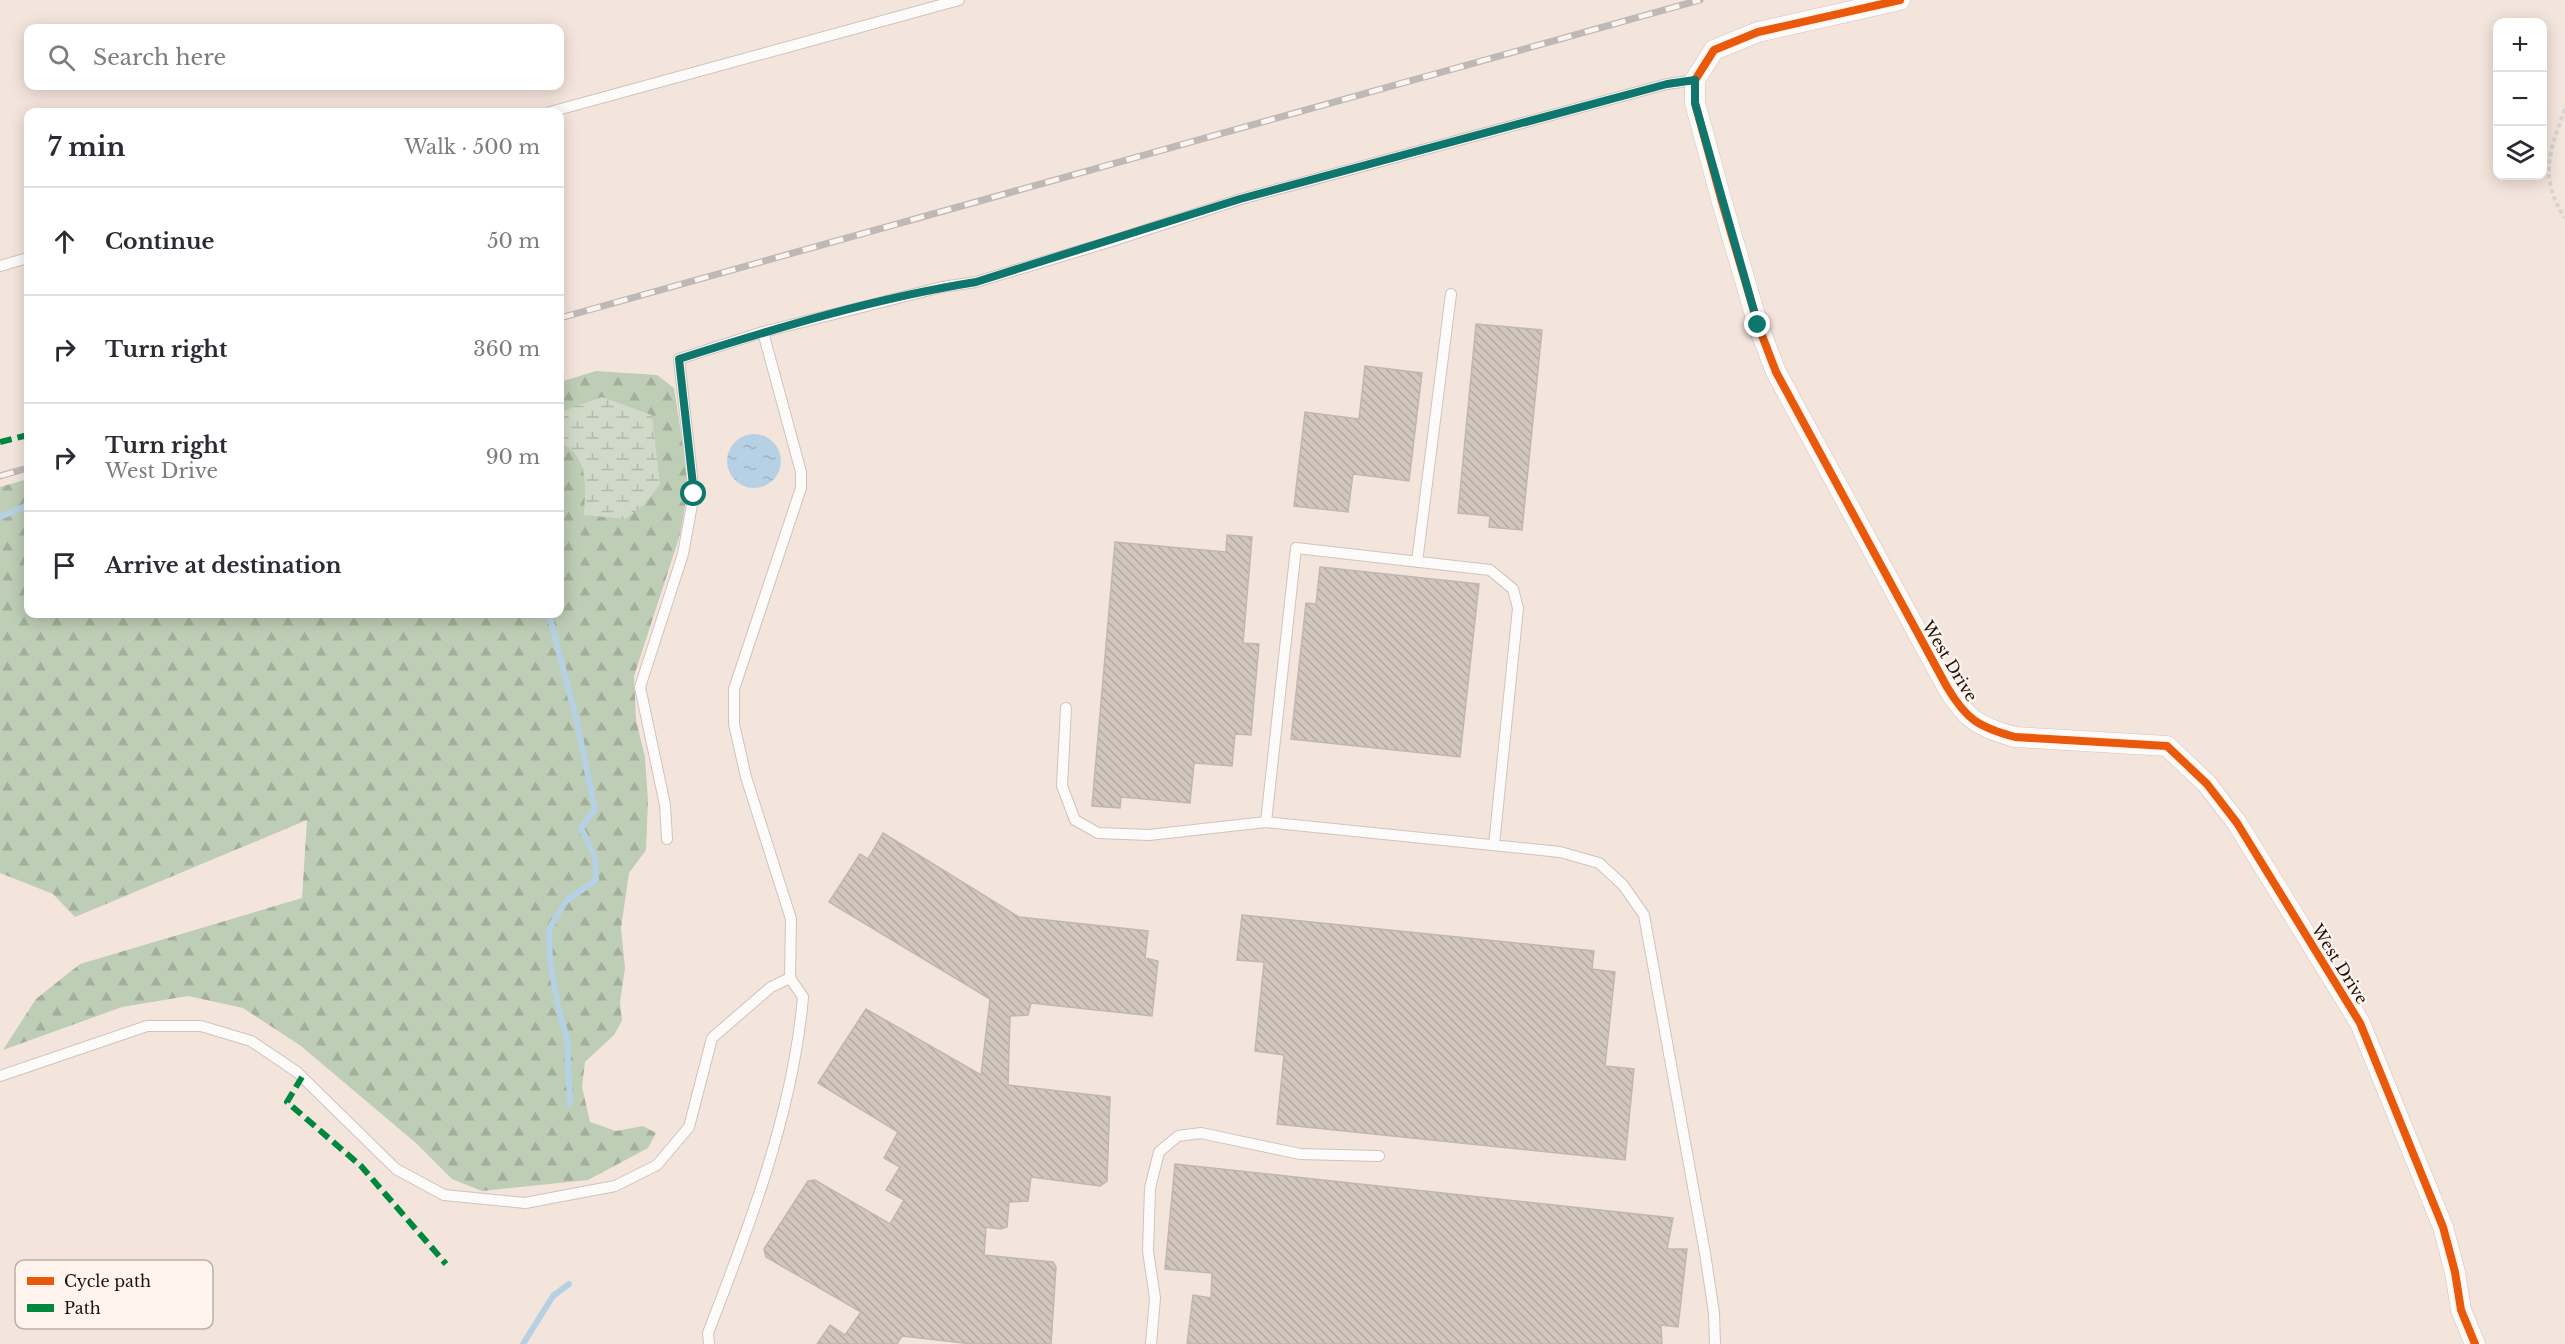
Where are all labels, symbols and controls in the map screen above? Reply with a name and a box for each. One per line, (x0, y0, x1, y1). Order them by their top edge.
map controls (2493, 18, 2547, 180)
button: + (2493, 18, 2547, 72)
search box (24, 24, 564, 90)
icon: search (45, 41, 78, 74)
text: Search here (93, 44, 226, 71)
button: − (2493, 72, 2547, 126)
button: layers (2493, 126, 2547, 180)
text: 7 min (48, 131, 125, 163)
text: Walk · 500 m (404, 135, 540, 159)
icon: ahead (48, 225, 81, 258)
text: Continue (105, 228, 214, 255)
text: 50 m (487, 229, 540, 253)
route end (1744, 311, 1770, 337)
icon: right (48, 333, 81, 366)
text: Turn right (105, 336, 227, 363)
text: 360 m (473, 337, 540, 361)
text: Turn right (105, 432, 227, 459)
icon: right (48, 441, 81, 474)
text: 90 m (486, 445, 540, 469)
text: West Drive (105, 459, 218, 483)
route start (680, 480, 706, 506)
icon: arrive (48, 549, 81, 582)
text: Arrive at destination (105, 552, 342, 579)
street label: West Drive (1918, 616, 1982, 705)
street label: West Drive (2307, 920, 2372, 1008)
legend (15, 1260, 213, 1329)
text: Cycle path (64, 1271, 151, 1291)
text: Path (64, 1298, 101, 1318)

